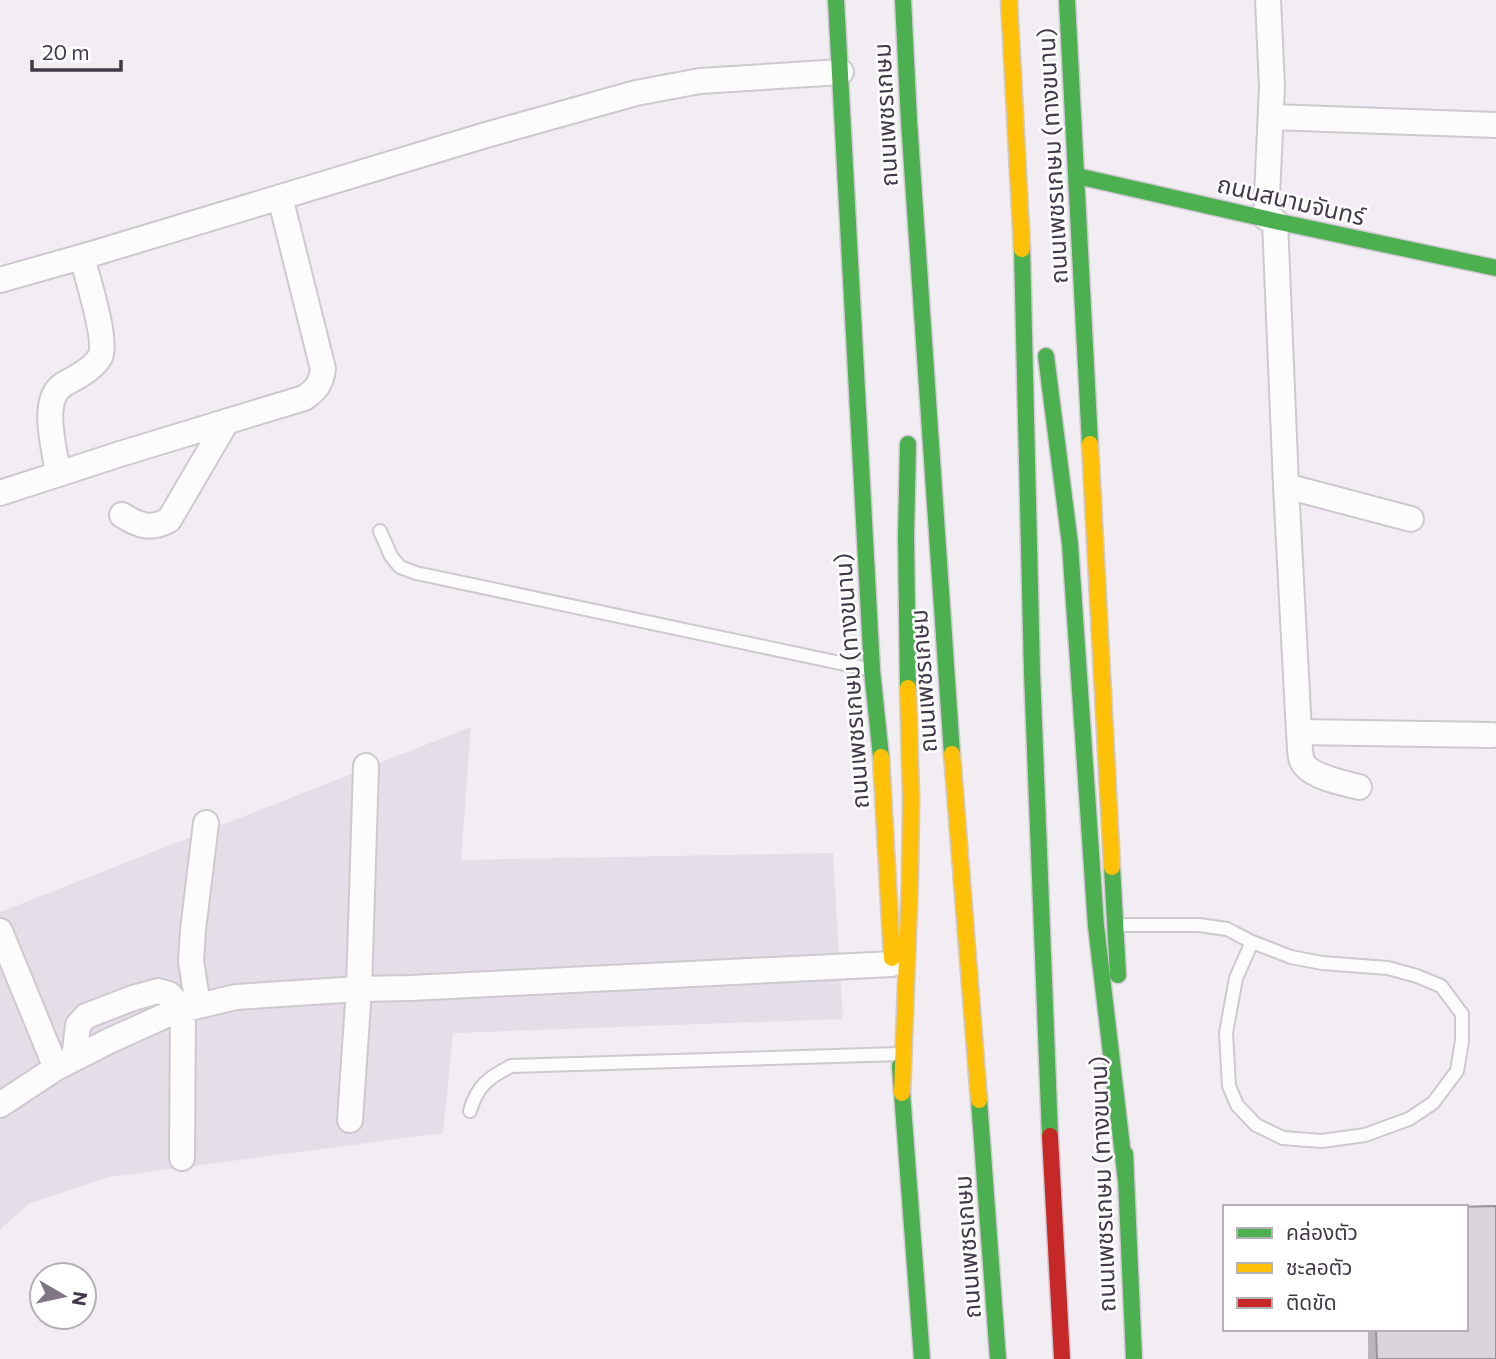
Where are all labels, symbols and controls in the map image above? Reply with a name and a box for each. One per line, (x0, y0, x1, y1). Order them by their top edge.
street label: ถนนเพชรเกษม (ทางขนาน) (1030, 27, 1073, 285)
scale bar (32, 28, 121, 72)
text: 20 m (42, 39, 90, 64)
street label: ถนนเพชรเกษม (866, 43, 903, 188)
street label: ถนนสนามจันทร์ (1215, 168, 1369, 231)
street label: ถนนเพชรเกษม (ทางขนาน) (827, 552, 874, 810)
street label: ถนนเพชรเกษม (903, 608, 942, 754)
street label: ถนนเพชรเกษม (ทางขนาน) (1083, 1055, 1120, 1313)
street label: ถนนเพชรเกษม (947, 1174, 986, 1320)
legend (1223, 1205, 1468, 1331)
text: คล่องตัว (1286, 1219, 1358, 1244)
text: ชะลอตัว (1286, 1254, 1352, 1279)
north arrow (28, 1261, 98, 1331)
text: ติดขัด (1286, 1289, 1337, 1314)
text: N (68, 1290, 93, 1308)

